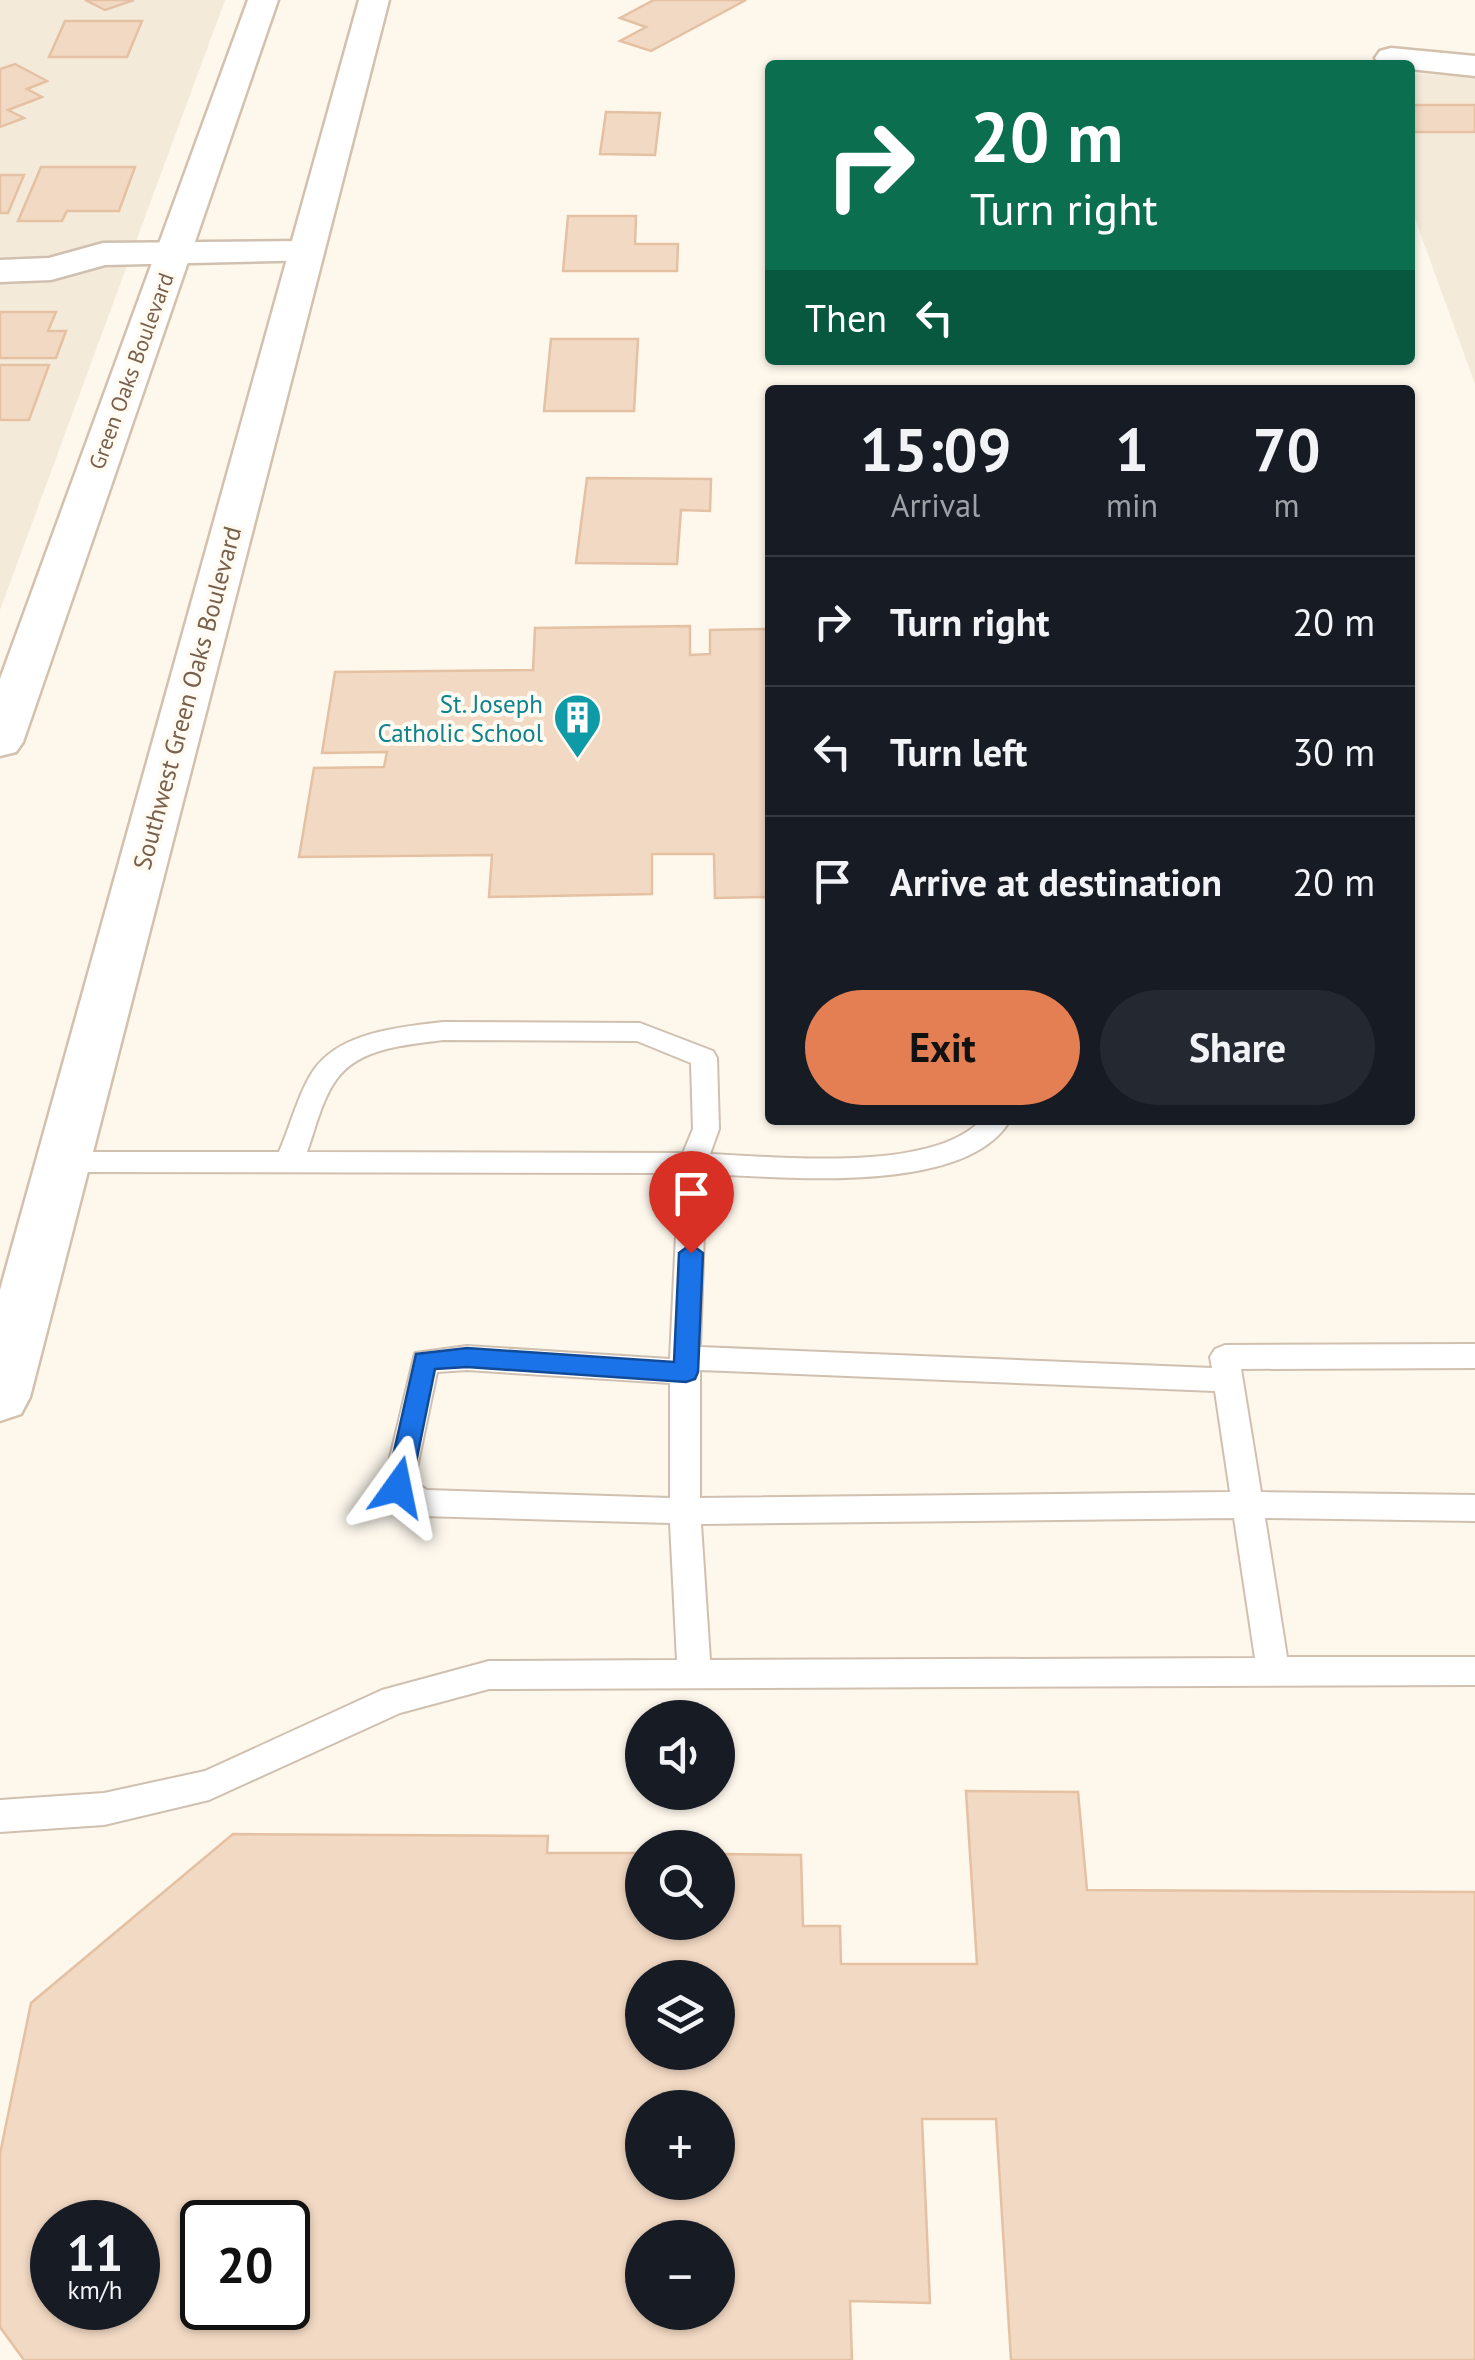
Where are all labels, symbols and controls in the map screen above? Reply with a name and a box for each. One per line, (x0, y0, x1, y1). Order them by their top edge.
text: 20 m (970, 91, 1123, 181)
icon: right (805, 100, 935, 230)
text: Turn right (970, 179, 1158, 237)
street label: Green Oaks Boulevard (82, 269, 180, 473)
icon: left (907, 290, 962, 345)
text: Then (805, 293, 887, 342)
text: 15:09 (859, 410, 1012, 488)
text: 1 (1115, 410, 1149, 488)
text: 70 (1253, 410, 1321, 488)
text: Arrival (891, 484, 980, 526)
text: min (1106, 484, 1158, 526)
text: m (1274, 484, 1300, 526)
street label: Southwest Green Oaks Boulevard (126, 523, 248, 873)
icon: right (805, 594, 860, 649)
text: Turn right (890, 597, 1050, 646)
text: 20 m (1293, 597, 1375, 646)
place label: St. Joseph Catholic School (378, 688, 544, 749)
building icon: St. Joseph Catholic School (552, 692, 604, 760)
icon: left (805, 724, 860, 779)
text: Turn left (890, 727, 1027, 776)
text: 30 m (1293, 727, 1375, 776)
icon: arrive (805, 854, 860, 909)
text: Arrive at destination (890, 857, 1222, 906)
text: 20 m (1293, 857, 1375, 906)
button: Exit (805, 990, 1080, 1105)
button: Share (1100, 990, 1375, 1105)
pin (649, 1151, 734, 1254)
icon: arrive (664, 1166, 719, 1221)
position arrow (346, 1435, 450, 1539)
map controls (625, 1700, 735, 2330)
button: sound (625, 1700, 735, 1810)
button: search (625, 1830, 735, 1940)
button: layers (625, 1960, 735, 2070)
button: + (625, 2090, 735, 2200)
speed limit sign: 20 (180, 2200, 310, 2330)
text: 11 (67, 2220, 123, 2285)
button: − (625, 2220, 735, 2330)
text: km/h (68, 2274, 122, 2306)

